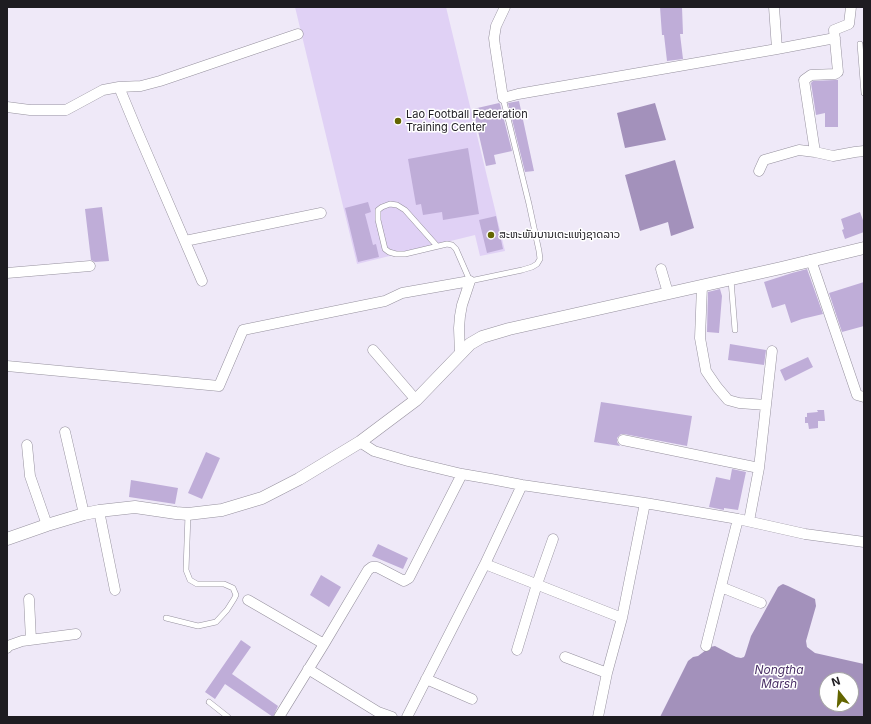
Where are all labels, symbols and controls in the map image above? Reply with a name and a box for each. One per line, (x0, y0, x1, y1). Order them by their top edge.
place label: Lao Football Federation Training Center (406, 108, 528, 134)
marker: Lao Football Federation Training Center (393, 116, 403, 126)
place label: ສະຫະພັນບານເຕະແຫ່ງຊາດລາວ (499, 228, 620, 242)
marker: ສະຫະພັນບານເຕະແຫ່ງຊາດລາວ (486, 230, 496, 240)
water label: Nongtha Marsh (754, 663, 804, 691)
north arrow (819, 672, 859, 712)
text: N (830, 674, 842, 689)

